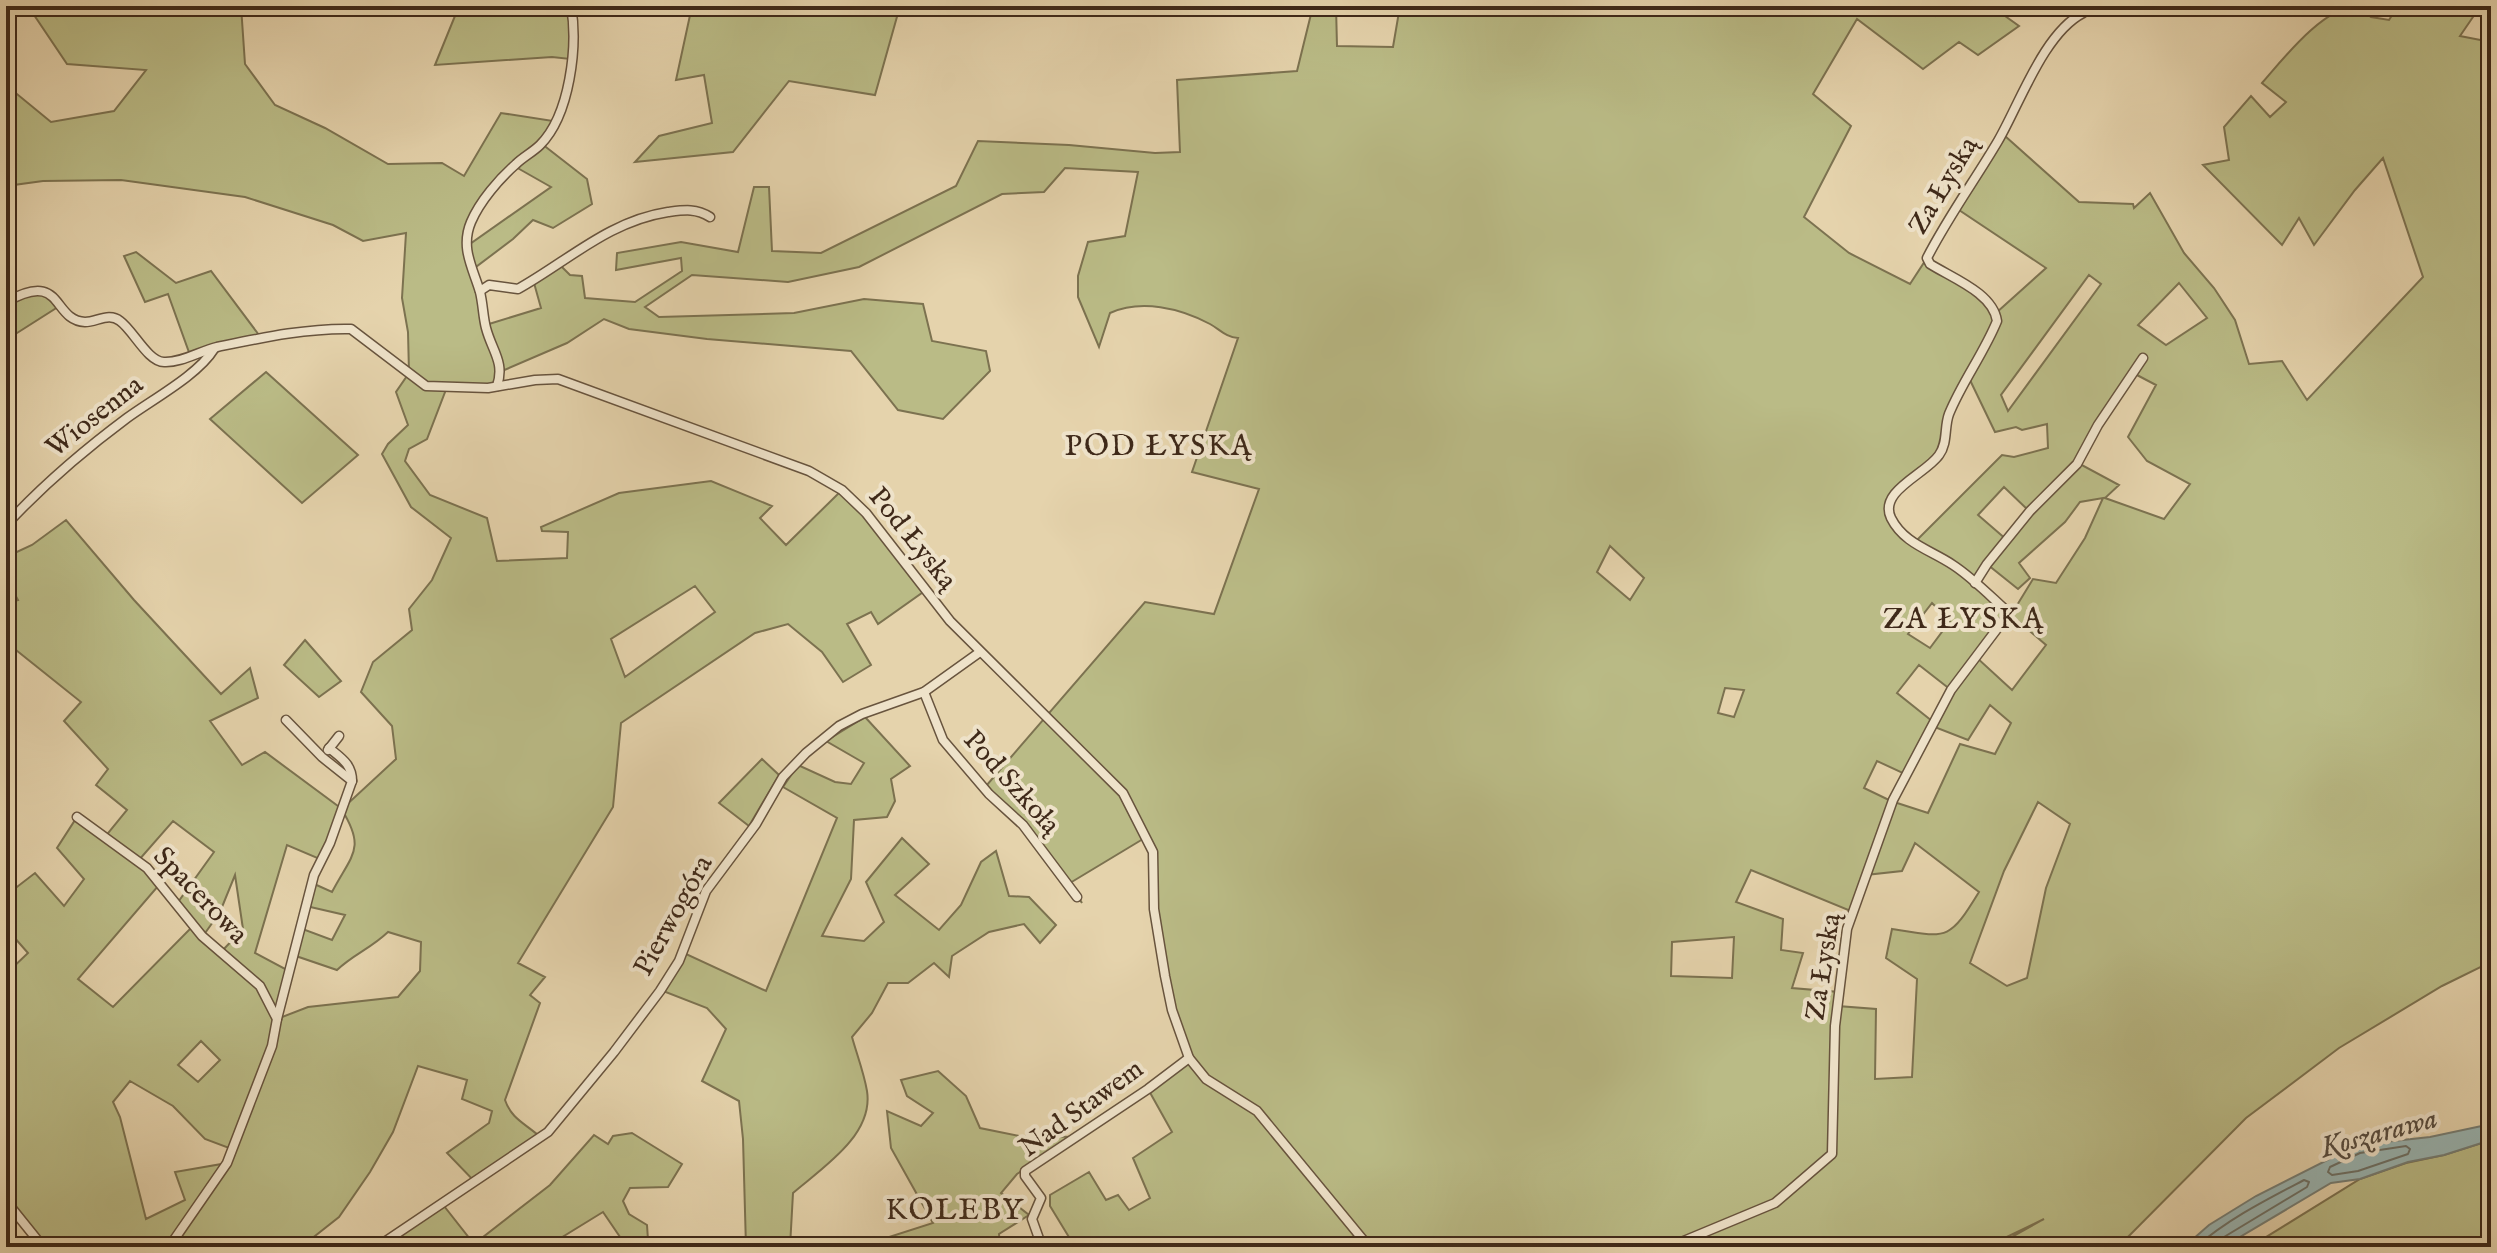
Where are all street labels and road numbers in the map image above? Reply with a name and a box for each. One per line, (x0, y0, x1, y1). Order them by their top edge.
street label: Za Łyską (1901, 129, 1988, 241)
street label: Wiosenna (39, 368, 151, 466)
street label: Pod Łyską (860, 481, 965, 599)
street label: Pod Szkołą (955, 724, 1068, 844)
street label: Spacerowa (145, 840, 256, 953)
street label: Pierwogóra (627, 849, 722, 982)
street label: Za Łyską (1798, 909, 1850, 1023)
street label: Nad Stawem (1013, 1052, 1151, 1166)

